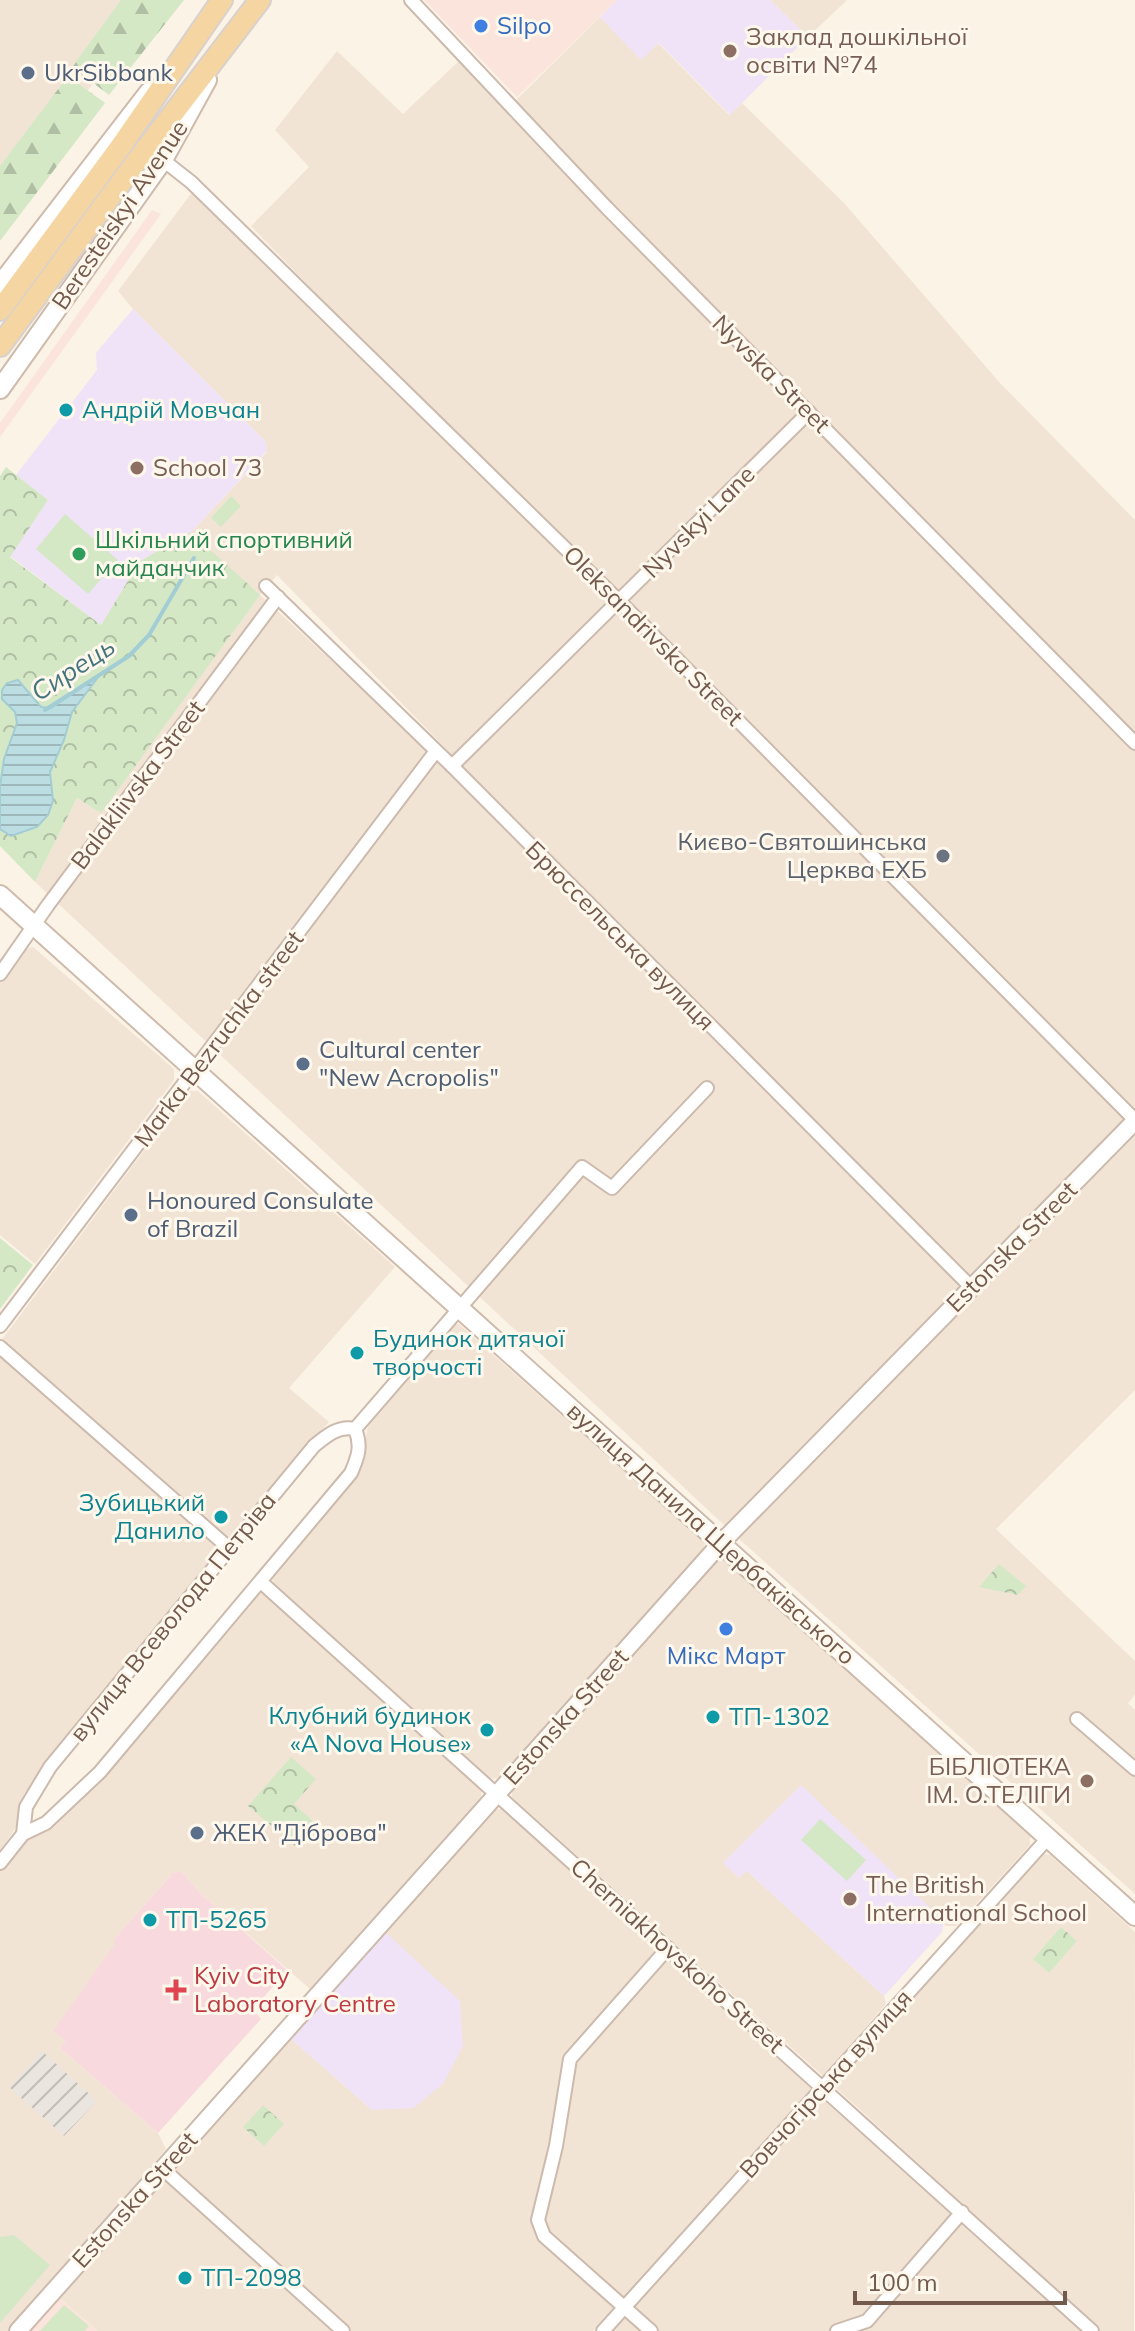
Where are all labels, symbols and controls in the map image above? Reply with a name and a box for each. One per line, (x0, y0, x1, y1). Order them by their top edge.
place label: Silpo (497, 10, 551, 40)
marker: Silpo (472, 17, 490, 35)
place label: Заклад дошкільної освіти №74 (746, 21, 968, 79)
marker: Заклад дошкільної освіти №74 (721, 42, 739, 60)
place label: UkrSibbank (44, 57, 174, 87)
marker: UkrSibbank (19, 64, 37, 82)
street label: Beresteiskyi Avenue (45, 114, 194, 315)
street label: Nyvska Street (706, 308, 837, 439)
place label: Андрій Мовчан (82, 394, 260, 424)
marker: Андрій Мовчан (57, 401, 75, 419)
place label: School 73 (153, 452, 262, 482)
marker: School 73 (128, 459, 146, 477)
street label: Nyvskyi Lane (636, 459, 761, 584)
place label: Шкільний спортивний майданчик (95, 524, 353, 582)
street label: Oleksandrivska Street (557, 539, 750, 732)
marker: Шкільний спортивний майданчик (70, 545, 88, 563)
water label: Сирець (24, 629, 121, 708)
street label: Balakliivska Street (64, 694, 211, 875)
place label: Києво-Святошинська Церква ЕХБ (678, 826, 927, 884)
street label: Брюссельська вулиця (520, 834, 722, 1036)
marker: Києво-Святошинська Церква ЕХБ (934, 847, 952, 865)
street label: Marka Bezruchka street (127, 924, 309, 1152)
place label: Cultural center "New Acropolis" (319, 1034, 499, 1092)
marker: Cultural center "New Acropolis" (294, 1055, 312, 1073)
street label: Estonska Street (940, 1175, 1083, 1318)
place label: Honoured Consulate of Brazil (147, 1185, 374, 1243)
marker: Honoured Consulate of Brazil (122, 1206, 140, 1224)
place label: Будинок дитячої творчості (373, 1323, 566, 1381)
marker: Будинок дитячої творчості (348, 1344, 366, 1362)
street label: вулиця Данила Щербаківського (561, 1396, 862, 1671)
street label: вулиця Всеволода Петріва (62, 1486, 282, 1747)
place label: Зубицький Данило (79, 1487, 205, 1545)
marker: Зубицький Данило (212, 1508, 230, 1526)
marker: Мікс Март (717, 1620, 735, 1638)
place label: Мікс Март (667, 1640, 785, 1670)
street label: Estonska Street (496, 1642, 634, 1791)
place label: Клубний будинок «A Nova House» (268, 1700, 471, 1758)
place label: ТП-1302 (729, 1701, 830, 1731)
marker: ТП-1302 (704, 1708, 722, 1726)
marker: Клубний будинок «A Nova House» (478, 1721, 496, 1739)
place label: БІБЛІОТЕКА ІМ. О.ТЕЛІГИ (926, 1751, 1071, 1809)
marker: БІБЛІОТЕКА ІМ. О.ТЕЛІГИ (1078, 1772, 1096, 1790)
place label: ЖЕК "Діброва" (213, 1817, 387, 1847)
marker: ЖЕК "Діброва" (188, 1824, 206, 1842)
street label: Cherniakhovskoho Street (565, 1851, 791, 2059)
place label: The British International School (866, 1869, 1087, 1927)
marker: The British International School (841, 1890, 859, 1908)
place label: ТП-5265 (166, 1904, 267, 1934)
marker: ТП-5265 (141, 1911, 159, 1929)
place label: Kyiv City Laboratory Centre (194, 1960, 396, 2018)
marker: Kyiv City Laboratory Centre (165, 1979, 187, 2001)
street label: Вовчогірська вулиця (733, 1983, 918, 2184)
street label: Estonska Street (65, 2125, 203, 2274)
scale bar (855, 2255, 1065, 2305)
place label: ТП-2098 (201, 2262, 302, 2292)
text: 100 m (867, 2267, 938, 2297)
marker: ТП-2098 (176, 2269, 194, 2287)

